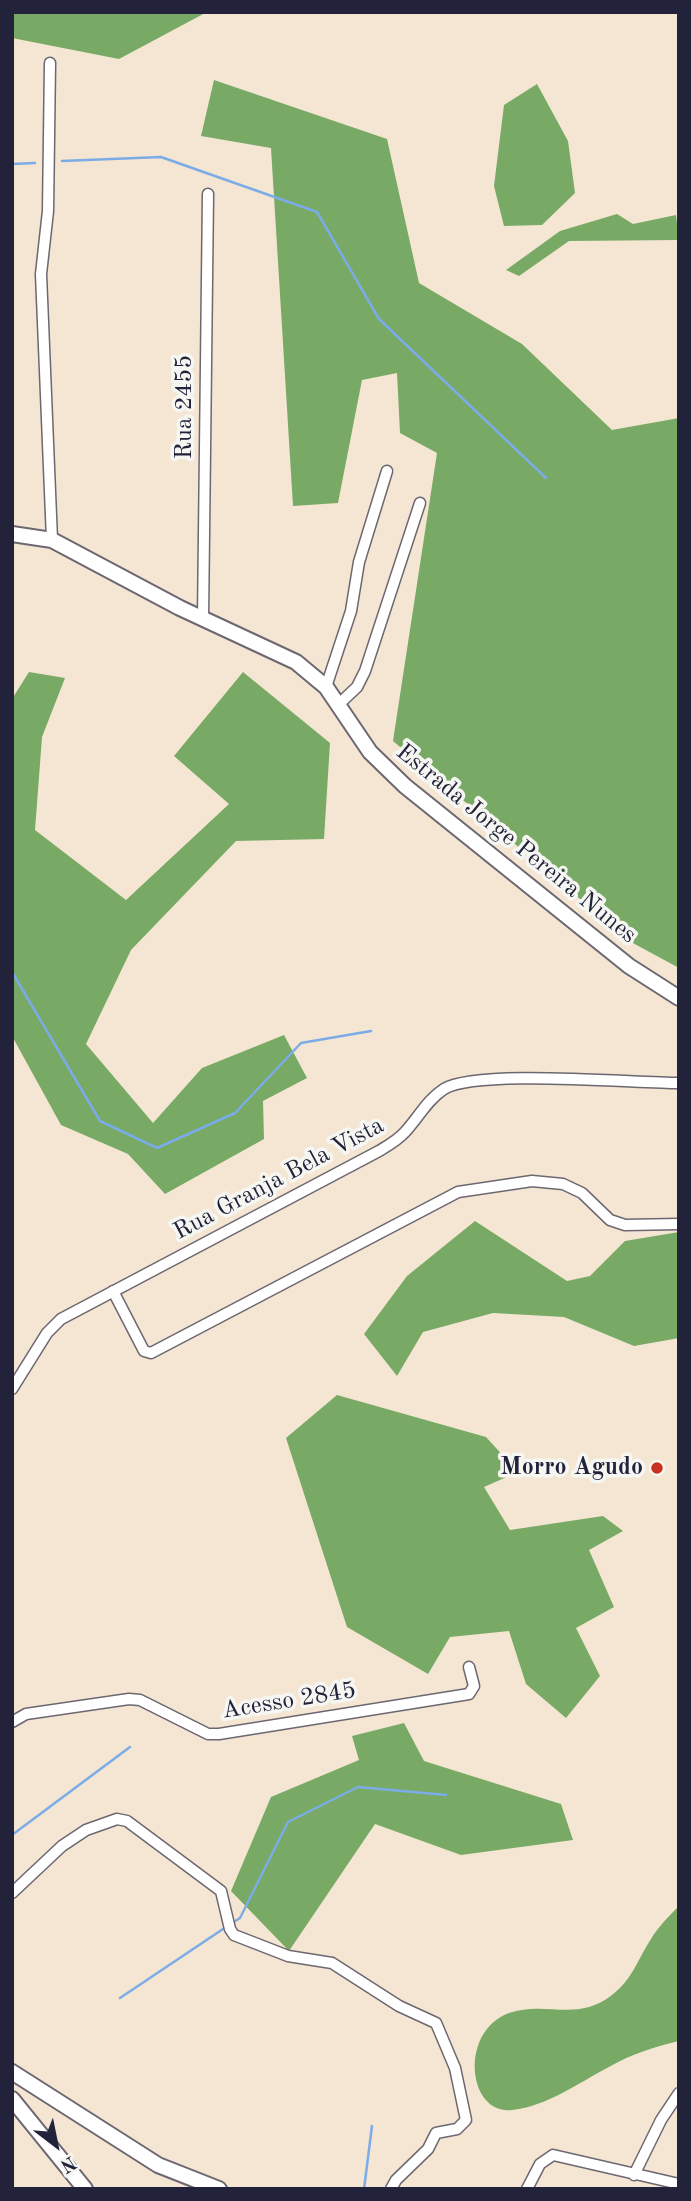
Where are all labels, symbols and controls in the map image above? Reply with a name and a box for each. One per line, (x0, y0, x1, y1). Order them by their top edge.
street label: Rua 2455 (171, 355, 199, 459)
street label: Estrada Jorge Pereira Nunes (390, 738, 642, 950)
street label: Rua Granja Bela Vista (169, 1111, 389, 1247)
place label: Morro Agudo (500, 1454, 643, 1482)
marker: Morro Agudo (649, 1460, 665, 1476)
street label: Acesso 2845 (220, 1676, 358, 1726)
north arrow (21, 2110, 91, 2180)
text: N (56, 2151, 79, 2175)

